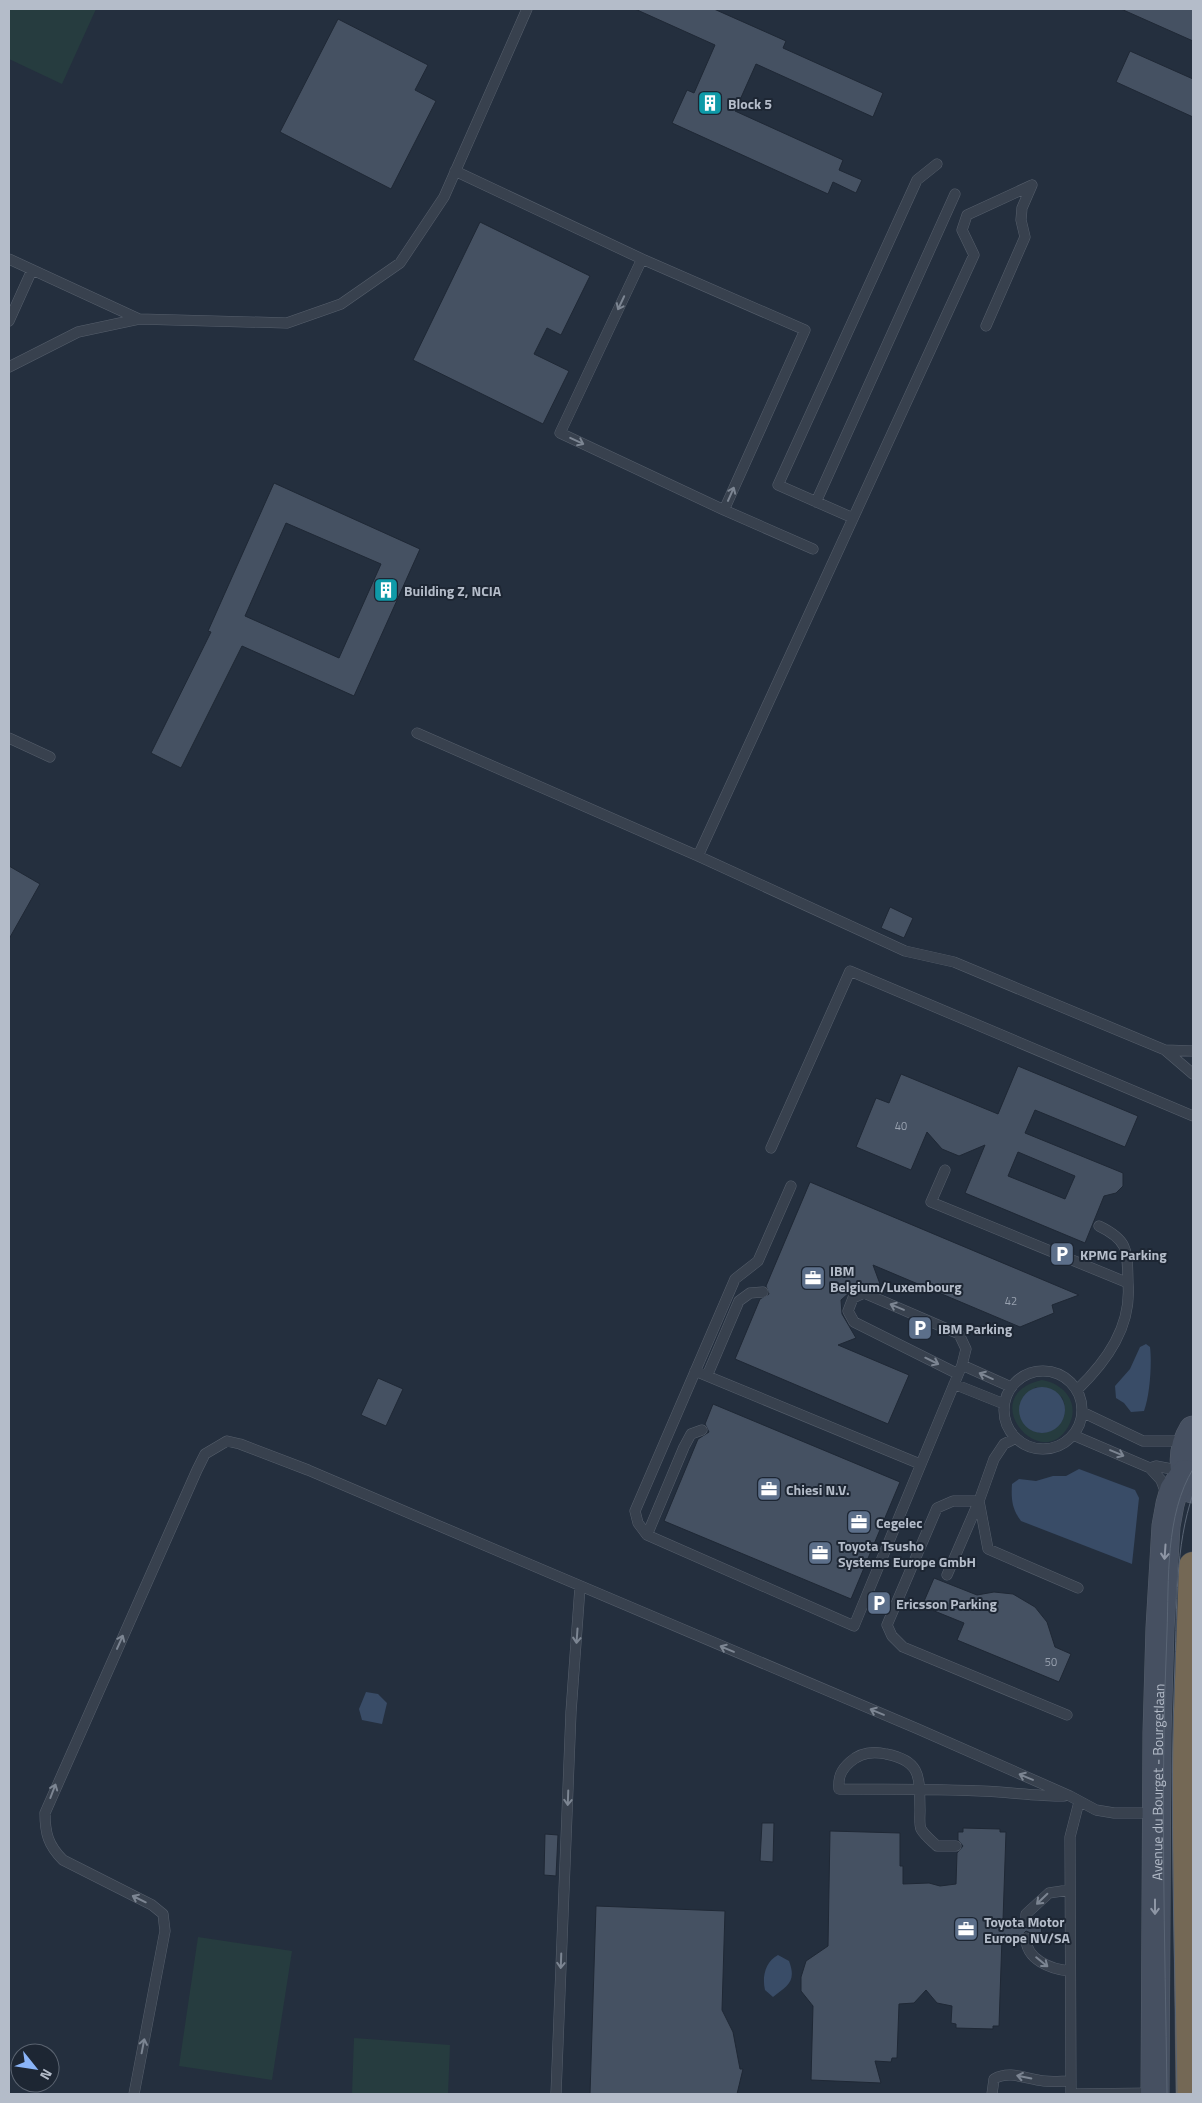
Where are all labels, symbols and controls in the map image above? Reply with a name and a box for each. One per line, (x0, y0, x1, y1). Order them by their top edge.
building icon: Block 5 (697, 90, 723, 116)
place label: Block 5 (728, 93, 772, 114)
one-way arrow (616, 296, 626, 311)
one-way arrow (569, 437, 584, 447)
one-way arrow (727, 487, 737, 502)
building icon: Building Z, NCIA (373, 577, 399, 603)
place label: Building Z, NCIA (404, 580, 502, 601)
house number: 40 (895, 1118, 907, 1134)
parking icon: KPMG Parking (1049, 1241, 1075, 1267)
place label: KPMG Parking (1080, 1244, 1167, 1265)
place label: IBM Belgium/Luxembourg (830, 1260, 962, 1297)
office icon: IBM Belgium/Luxembourg (800, 1265, 826, 1291)
house number: 42 (1005, 1293, 1017, 1309)
one-way arrow (890, 1302, 905, 1312)
parking icon: IBM Parking (907, 1315, 933, 1341)
place label: IBM Parking (938, 1318, 1013, 1339)
one-way arrow (924, 1357, 939, 1366)
one-way arrow (979, 1371, 994, 1381)
one-way arrow (1109, 1449, 1124, 1459)
office icon: Chiesi N.V. (756, 1476, 782, 1502)
place label: Chiesi N.V. (786, 1479, 850, 1500)
office icon: Cegelec (846, 1509, 872, 1535)
place label: Cegelec (876, 1512, 922, 1533)
place label: Toyota Tsusho Systems Europe GmbH (838, 1535, 976, 1572)
office icon: Toyota Tsusho Systems Europe GmbH (807, 1540, 833, 1566)
one-way arrow (1160, 1544, 1169, 1560)
parking icon: Ericsson Parking (866, 1590, 892, 1616)
place label: Ericsson Parking (896, 1593, 997, 1614)
one-way arrow (572, 1628, 581, 1644)
one-way arrow (115, 1635, 125, 1650)
one-way arrow (720, 1644, 735, 1653)
house number: 50 (1045, 1654, 1057, 1670)
street label: Avenue du Bourget - Bourgetlaan (1146, 1683, 1169, 1880)
one-way arrow (870, 1707, 885, 1716)
one-way arrow (1019, 1772, 1034, 1782)
one-way arrow (49, 1784, 58, 1799)
one-way arrow (563, 1790, 572, 1806)
one-way arrow (132, 1893, 147, 1903)
one-way arrow (1036, 1893, 1049, 1905)
one-way arrow (1150, 1898, 1160, 1914)
place label: Toyota Motor Europe NV/SA (984, 1911, 1071, 1948)
office icon: Toyota Motor Europe NV/SA (953, 1916, 979, 1942)
one-way arrow (557, 1952, 566, 1968)
one-way arrow (1035, 1957, 1049, 1967)
one-way arrow (139, 2039, 149, 2055)
north arrow (10, 2043, 60, 2093)
text: N (35, 2065, 58, 2084)
one-way arrow (1017, 2072, 1033, 2081)

